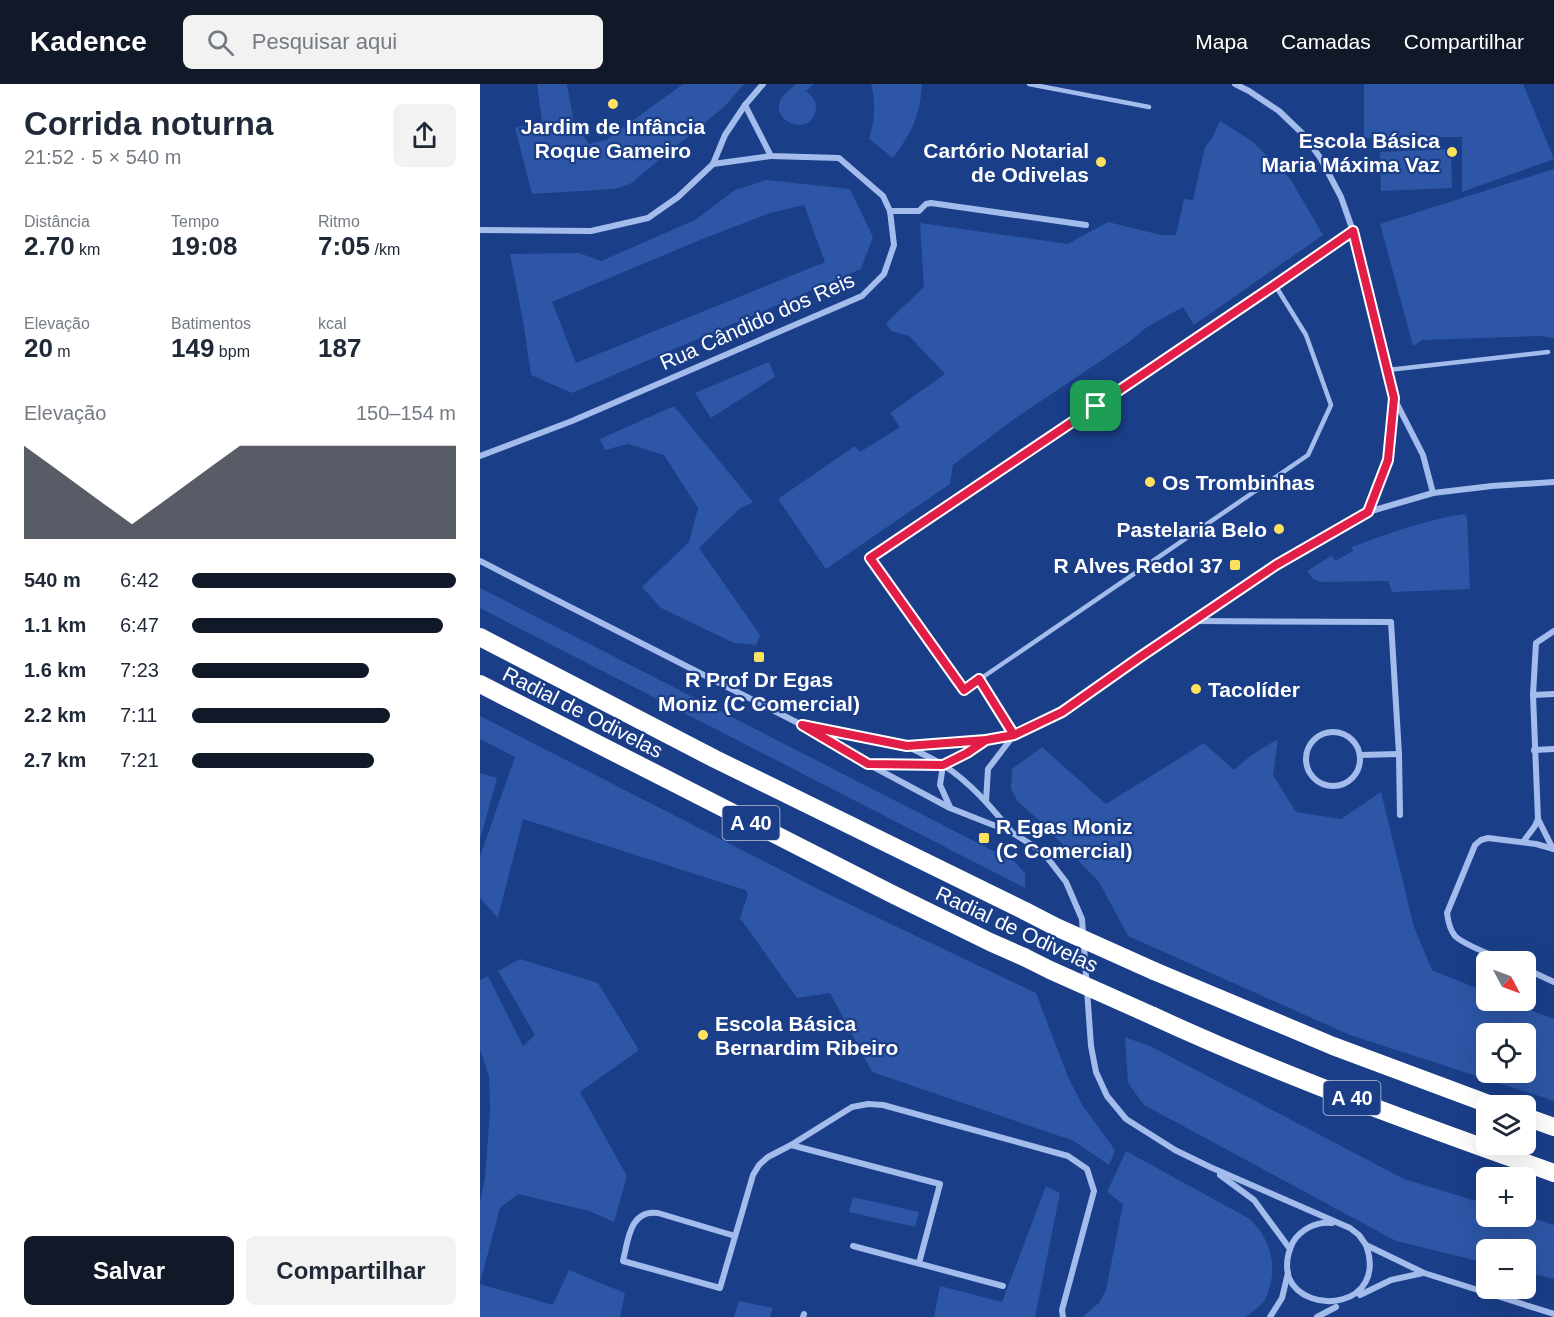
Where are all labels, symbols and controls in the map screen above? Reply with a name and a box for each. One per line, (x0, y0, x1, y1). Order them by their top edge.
search box (183, 15, 603, 69)
text: Kadence (30, 26, 147, 57)
icon: search (204, 26, 237, 59)
text: Pesquisar aqui (252, 29, 397, 54)
text: Mapa (1195, 30, 1248, 53)
text: Camadas (1281, 30, 1371, 53)
text: Compartilhar (1404, 30, 1524, 53)
marker: Jardim de Infância Roque Gameiro (606, 97, 620, 111)
button: share (393, 104, 456, 167)
text: Corrida noturna (24, 105, 273, 142)
place label: Jardim de Infância Roque Gameiro (521, 115, 706, 162)
place label: Escola Básica Maria Máxima Vaz (1261, 129, 1440, 176)
place label: Cartório Notarial de Odivelas (923, 139, 1089, 186)
marker: Escola Básica Maria Máxima Vaz (1445, 145, 1459, 159)
text: 21:52 · 5 × 540 m (24, 146, 181, 168)
marker: Cartório Notarial de Odivelas (1094, 155, 1108, 169)
text: Distância (24, 213, 90, 230)
text: Tempo (171, 213, 219, 230)
text: Ritmo (318, 213, 360, 230)
text: 2.70 (24, 231, 75, 261)
text: 19:08 (171, 231, 238, 261)
text: 7:05 (318, 231, 370, 261)
text: km (75, 241, 100, 258)
text: /km (370, 241, 400, 258)
street label: Rua Cândido dos Reis (656, 268, 858, 374)
text: Elevação (24, 315, 90, 332)
text: Batimentos (171, 315, 251, 332)
text: kcal (318, 315, 346, 332)
text: 20 (24, 333, 53, 363)
text: 149 (171, 333, 214, 363)
text: 187 (318, 333, 361, 363)
text: m (53, 343, 71, 360)
text: bpm (214, 343, 250, 360)
pin (1070, 380, 1121, 431)
icon: arrive (1079, 389, 1112, 422)
text: Elevação (24, 402, 106, 424)
text: 150–154 m (356, 402, 456, 424)
place label: Os Trombinhas (1162, 471, 1315, 494)
marker: Os Trombinhas (1143, 475, 1157, 489)
place label: Pastelaria Belo (1116, 518, 1267, 541)
marker: Pastelaria Belo (1272, 522, 1286, 536)
place label: R Alves Redol 37 (1053, 554, 1223, 577)
marker: R Alves Redol 37 (1228, 558, 1242, 572)
text: 540 m (24, 569, 81, 591)
text: 6:42 (120, 569, 159, 591)
text: 1.1 km (24, 614, 86, 636)
text: 6:47 (120, 614, 159, 636)
marker: R Prof Dr Egas Moniz (C Comercial) (752, 650, 766, 664)
text: 1.6 km (24, 659, 86, 681)
text: 7:23 (120, 659, 159, 681)
street label: Radial de Odivelas (499, 662, 667, 762)
place label: R Prof Dr Egas Moniz (C Comercial) (658, 668, 860, 715)
place label: Tacolíder (1208, 678, 1300, 701)
marker: Tacolíder (1189, 682, 1203, 696)
text: 2.2 km (24, 704, 86, 726)
text: 7:11 (120, 704, 157, 726)
text: 2.7 km (24, 749, 86, 771)
text: 7:21 (120, 749, 159, 771)
road number: A 40 (722, 806, 780, 840)
place label: R Egas Moniz (C Comercial) (996, 815, 1133, 862)
marker: R Egas Moniz (C Comercial) (977, 831, 991, 845)
street label: Radial de Odivelas (932, 881, 1102, 977)
north arrow (1476, 951, 1536, 1011)
map controls (1476, 951, 1536, 1299)
place label: Escola Básica Bernardim Ribeiro (715, 1012, 898, 1059)
button: locate (1476, 1023, 1536, 1083)
marker: Escola Básica Bernardim Ribeiro (696, 1028, 710, 1042)
road number: A 40 (1324, 1081, 1380, 1115)
button: layers (1476, 1095, 1536, 1155)
button: + (1476, 1167, 1536, 1227)
button: Salvar (24, 1236, 234, 1305)
button: Compartilhar (246, 1236, 456, 1305)
button: − (1476, 1239, 1536, 1299)

